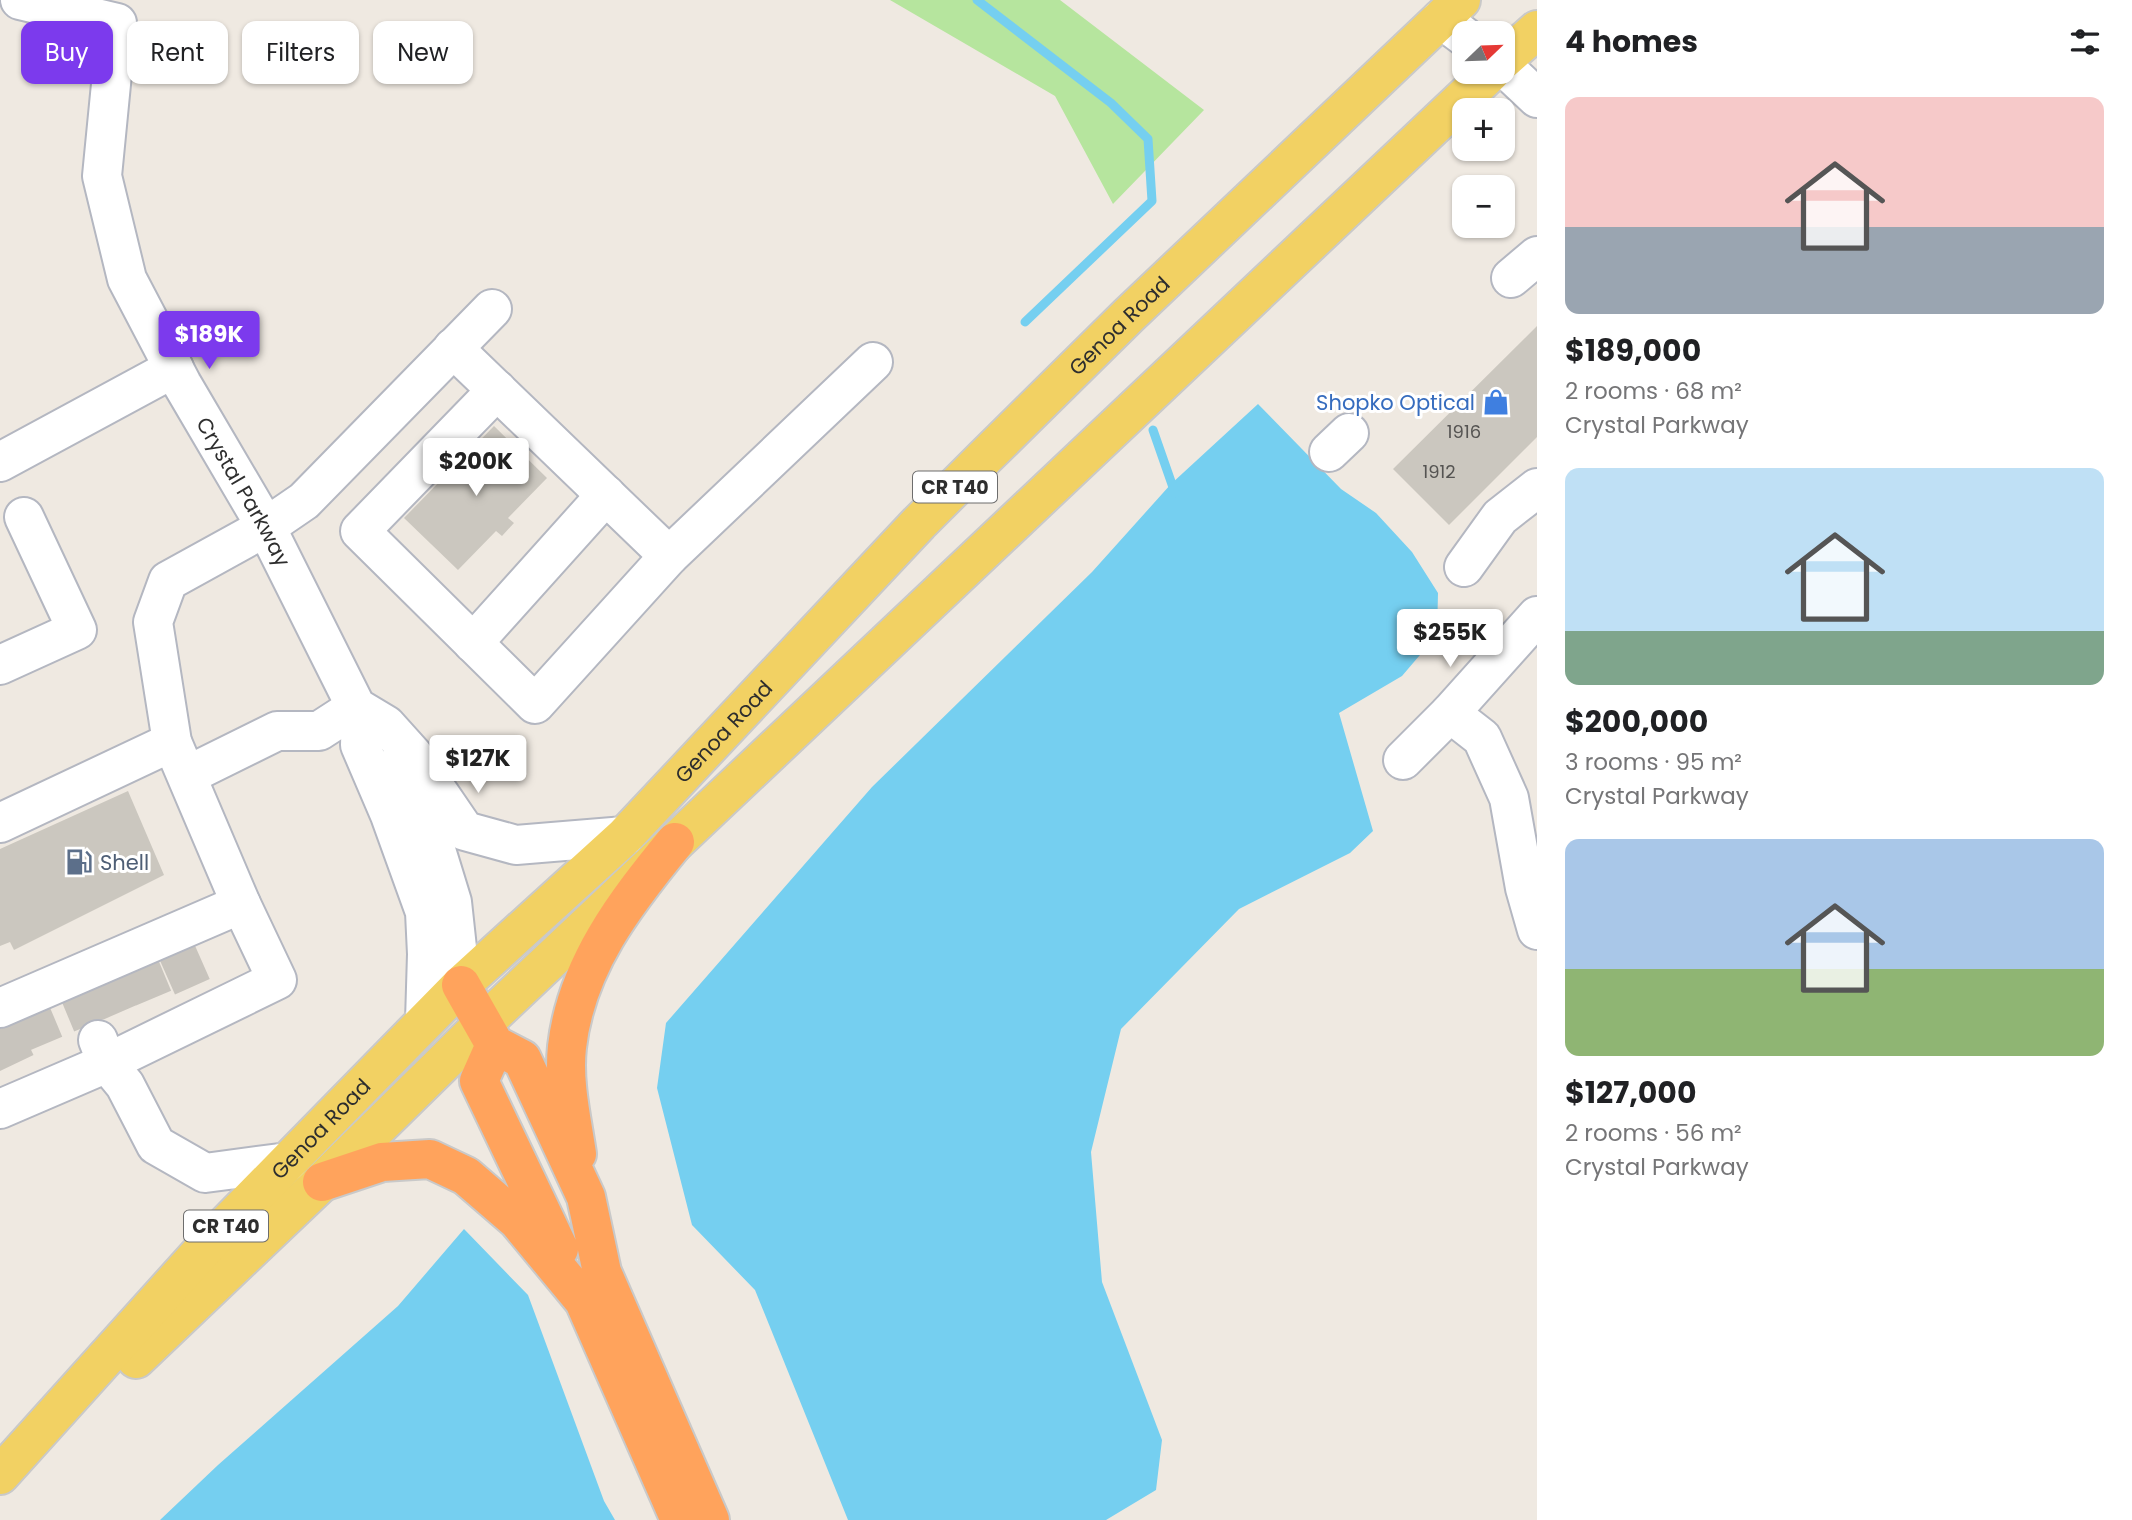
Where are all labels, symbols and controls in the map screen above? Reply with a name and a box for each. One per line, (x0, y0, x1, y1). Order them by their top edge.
text: 4 homes (1565, 20, 1698, 63)
chip: Buy (21, 21, 113, 84)
chip: Rent (127, 21, 228, 84)
chip: Filters (242, 21, 359, 84)
chip: New (373, 21, 473, 84)
north arrow (1452, 21, 1516, 84)
map controls (1452, 21, 1515, 238)
icon: filters (2066, 23, 2104, 61)
button: + (1452, 98, 1515, 161)
icon: home (1772, 143, 1898, 269)
button: − (1452, 175, 1515, 238)
street label: Genoa Road (1062, 269, 1176, 381)
pin: $189K (160, 312, 258, 371)
text: $189K (175, 318, 243, 350)
text: $189,000 (1565, 329, 1701, 372)
text: 2 rooms · 68 m² (1565, 375, 1742, 407)
shop icon: Shopko Optical (1481, 387, 1511, 417)
place label: Shopko Optical (1316, 388, 1475, 417)
text: Crystal Parkway (1565, 409, 1749, 441)
street label: Crystal Parkway (190, 411, 298, 571)
house number: 1916 (1447, 419, 1481, 444)
pin: $200K (427, 438, 525, 498)
text: $200K (439, 445, 513, 477)
house number: 1912 (1422, 459, 1456, 484)
road number: CR T40 (913, 472, 997, 502)
icon: home (1772, 514, 1898, 640)
pin: $255K (1401, 610, 1499, 669)
text: $255K (1413, 616, 1487, 648)
street label: Genoa Road (668, 674, 779, 789)
text: $200,000 (1565, 700, 1708, 743)
pin: $127K (429, 736, 527, 795)
text: $127K (445, 742, 511, 774)
text: 3 rooms · 95 m² (1565, 746, 1742, 778)
text: Crystal Parkway (1565, 780, 1749, 812)
fuel station icon: Shell (64, 847, 94, 877)
place label: Shell (100, 848, 149, 877)
icon: home (1772, 885, 1898, 1011)
text: $127,000 (1565, 1071, 1697, 1114)
street label: Genoa Road (264, 1072, 376, 1185)
text: 2 rooms · 56 m² (1565, 1117, 1742, 1149)
text: Crystal Parkway (1565, 1151, 1749, 1183)
road number: CR T40 (184, 1210, 268, 1242)

